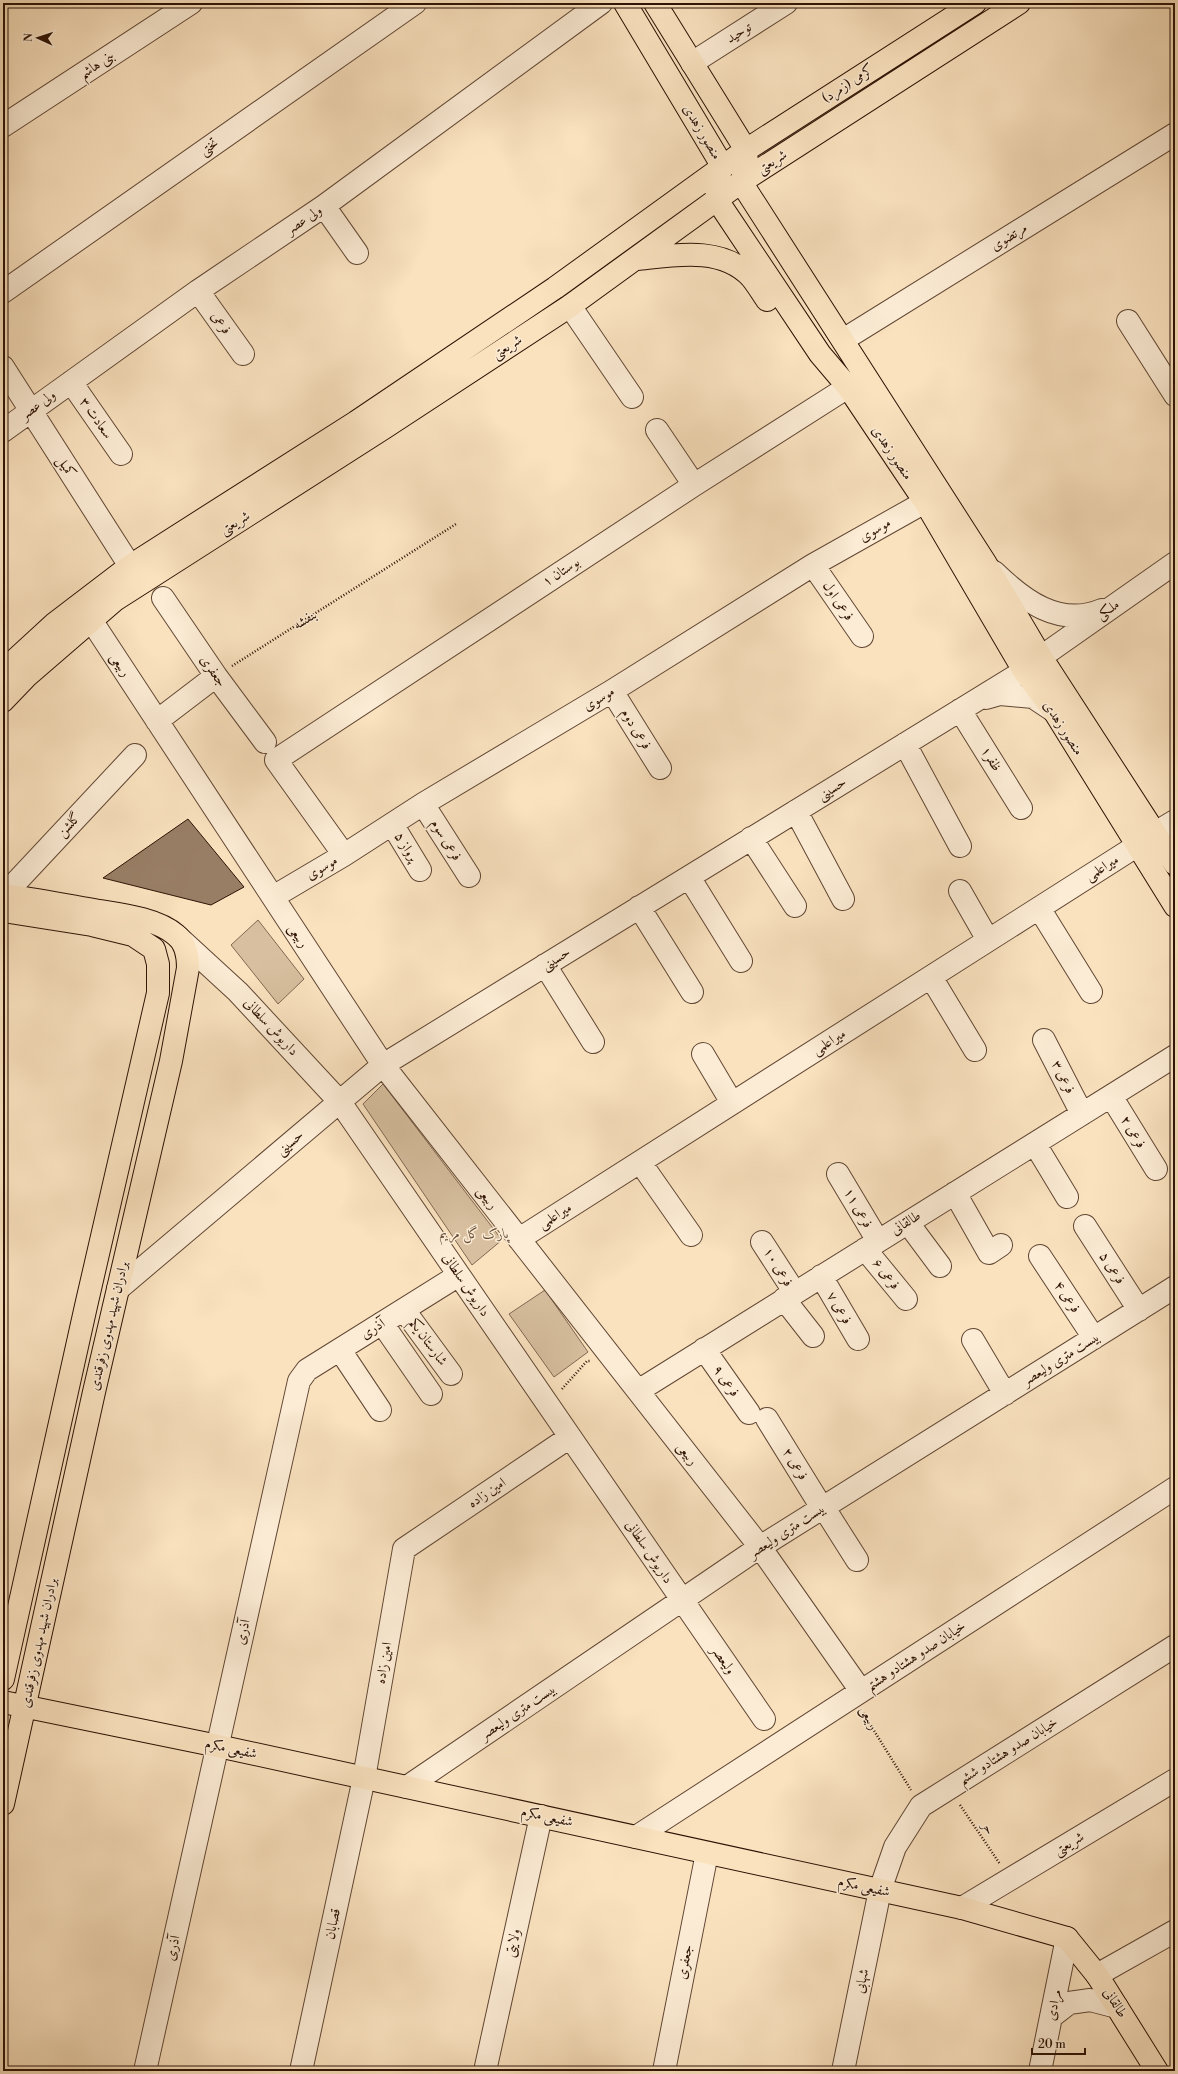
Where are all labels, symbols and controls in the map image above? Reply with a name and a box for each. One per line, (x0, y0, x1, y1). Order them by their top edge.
north arrow (18, 18, 58, 58)
street label: توحید (723, 18, 755, 48)
text: N (22, 33, 36, 42)
street label: بنی هاشم (76, 47, 121, 87)
street label: کرمی (زمرد) (818, 60, 878, 108)
street label: منصور زهدی (678, 101, 726, 163)
street label: تختی (196, 134, 222, 160)
street label: شریعتی (754, 146, 791, 178)
street label: ولی عصر (281, 201, 326, 240)
street label: مرتضوی (987, 219, 1031, 255)
street label: فرعی (207, 308, 235, 338)
street label: شریعتی (489, 331, 526, 363)
street label: ولی عصر (15, 386, 60, 425)
street label: سعادت ۳ (75, 394, 117, 442)
street label: منصور زهدی (867, 422, 917, 484)
street label: کمیل (51, 452, 80, 482)
street label: شریعتی (217, 507, 254, 539)
street label: موسوی (856, 514, 894, 546)
street label: بوستان ۱ (539, 553, 583, 591)
street label: فرعی اول (818, 578, 858, 624)
street label: ملکی (1093, 596, 1123, 624)
street label: بنفشه (290, 606, 320, 634)
street label: ربیعی (106, 650, 134, 680)
street label: جعفری (196, 651, 230, 691)
street label: موسوی (580, 683, 618, 715)
street label: منصور زهدی (1039, 697, 1087, 759)
street label: فرعی دوم (614, 705, 656, 754)
street label: ظفر۱ (976, 743, 1006, 775)
street label: حسینی (814, 773, 850, 805)
street label: گلشن (53, 809, 85, 841)
street label: فرعی سوم (424, 816, 466, 866)
street label: پرواز ۵ (390, 829, 423, 867)
street label: میراعلمی (1082, 851, 1122, 885)
street label: موسوی (303, 852, 341, 884)
street label: ربیعی (284, 921, 312, 951)
street label: حسینی (538, 943, 574, 975)
street label: داریوش سلطانی (240, 994, 302, 1060)
street label: میراعلمی (809, 1025, 849, 1059)
street label: فرعی ۳ (1047, 1057, 1079, 1097)
street label: فرعی ۲ (1116, 1112, 1150, 1152)
street label: حسینی (272, 1126, 308, 1160)
street label: ربیعی (472, 1183, 502, 1213)
street label: فرعی ۱۱ (839, 1185, 877, 1231)
street label: میراعلمی (535, 1199, 575, 1233)
street label: طالقانی (888, 1207, 925, 1239)
park label: پارک گل مریم (439, 1225, 510, 1246)
street label: فرعی ۱۰ (759, 1244, 797, 1290)
street label: فرعی ۵ (1095, 1248, 1129, 1288)
street label: داریوش سلطانی (438, 1250, 494, 1320)
street label: فرعی ۶ (868, 1255, 904, 1293)
street label: برادران شهید مهدوی زفرقندی (85, 1259, 133, 1392)
street label: فرعی ۴ (1050, 1277, 1084, 1317)
street label: فرعی ۷ (822, 1288, 856, 1328)
street label: آذری (357, 1314, 390, 1343)
street label: شارستان یکم (401, 1315, 451, 1372)
street label: بیست متری ولیعصر (1017, 1328, 1103, 1391)
street label: فرعی ۹ (709, 1361, 743, 1401)
street label: ربیعی (672, 1439, 702, 1469)
street label: فرعی ۲ (778, 1444, 812, 1484)
street label: امین زاده (465, 1474, 509, 1512)
street label: بیست متری ولیعصر (743, 1499, 829, 1564)
street label: داریوش سلطانی (621, 1517, 677, 1587)
street label: برادران شهید مهدوی زفرقندی (16, 1576, 62, 1710)
street label: آذری (231, 1616, 255, 1647)
street label: خیابان صدو هشتادو هشتم (863, 1617, 971, 1698)
street label: ولیعصر (705, 1640, 739, 1678)
street label: امين زاده (371, 1641, 397, 1685)
street label: بیست متری ولیعصر (475, 1680, 560, 1745)
street label: ربیعی (855, 1703, 883, 1733)
street label: خیابان صدو هشتادو ششم (955, 1713, 1063, 1792)
street label: شفیعی مکرم (203, 1735, 259, 1766)
street label: شفیعی مکرم (519, 1803, 575, 1834)
street label: حر (976, 1816, 999, 1838)
street label: شریعتی (1051, 1828, 1088, 1860)
street label: شفیعی مکرم (836, 1873, 892, 1904)
street label: قصابان (321, 1907, 345, 1941)
street label: ولایتی (501, 1927, 525, 1959)
street label: آذری (161, 1932, 185, 1963)
street label: جعفری (673, 1943, 697, 1981)
street label: شهابی (851, 1967, 873, 1995)
street label: طالقانی (1099, 1985, 1131, 2022)
street label: مرادی (1042, 1988, 1066, 2022)
scale bar (1032, 2030, 1085, 2056)
text: 20 m (1038, 2037, 1066, 2052)

